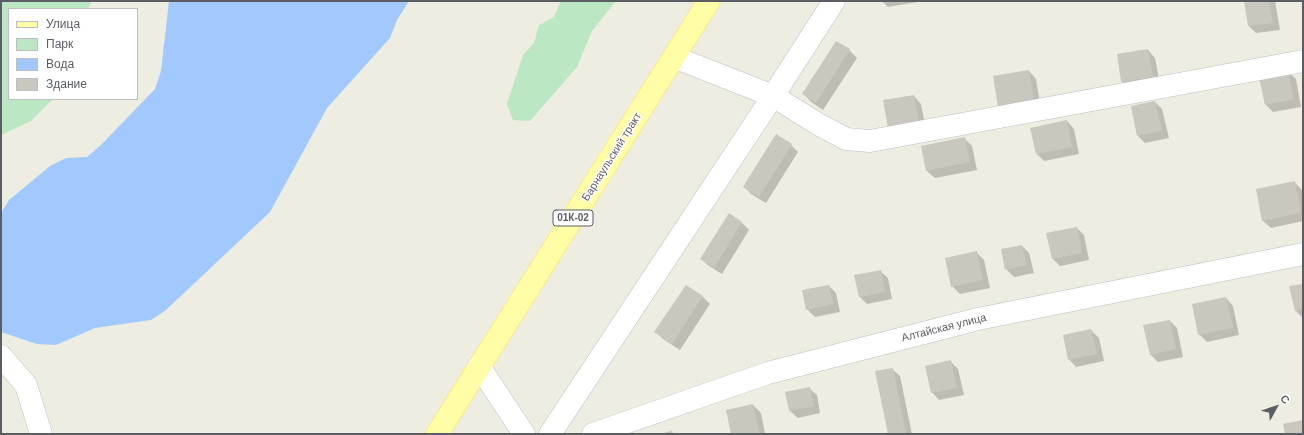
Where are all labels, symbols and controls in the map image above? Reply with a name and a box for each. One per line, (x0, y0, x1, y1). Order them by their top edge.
legend (8, 8, 138, 100)
text: Улица (46, 17, 80, 31)
text: Парк (46, 37, 73, 51)
text: Вода (46, 57, 74, 71)
text: Здание (46, 77, 87, 91)
street label: Барнаульский тракт (579, 110, 645, 204)
road number: 01К-02 (553, 210, 593, 226)
street label: Алтайская улица (900, 311, 988, 345)
north arrow (1256, 387, 1296, 427)
text: С (1278, 392, 1292, 406)

